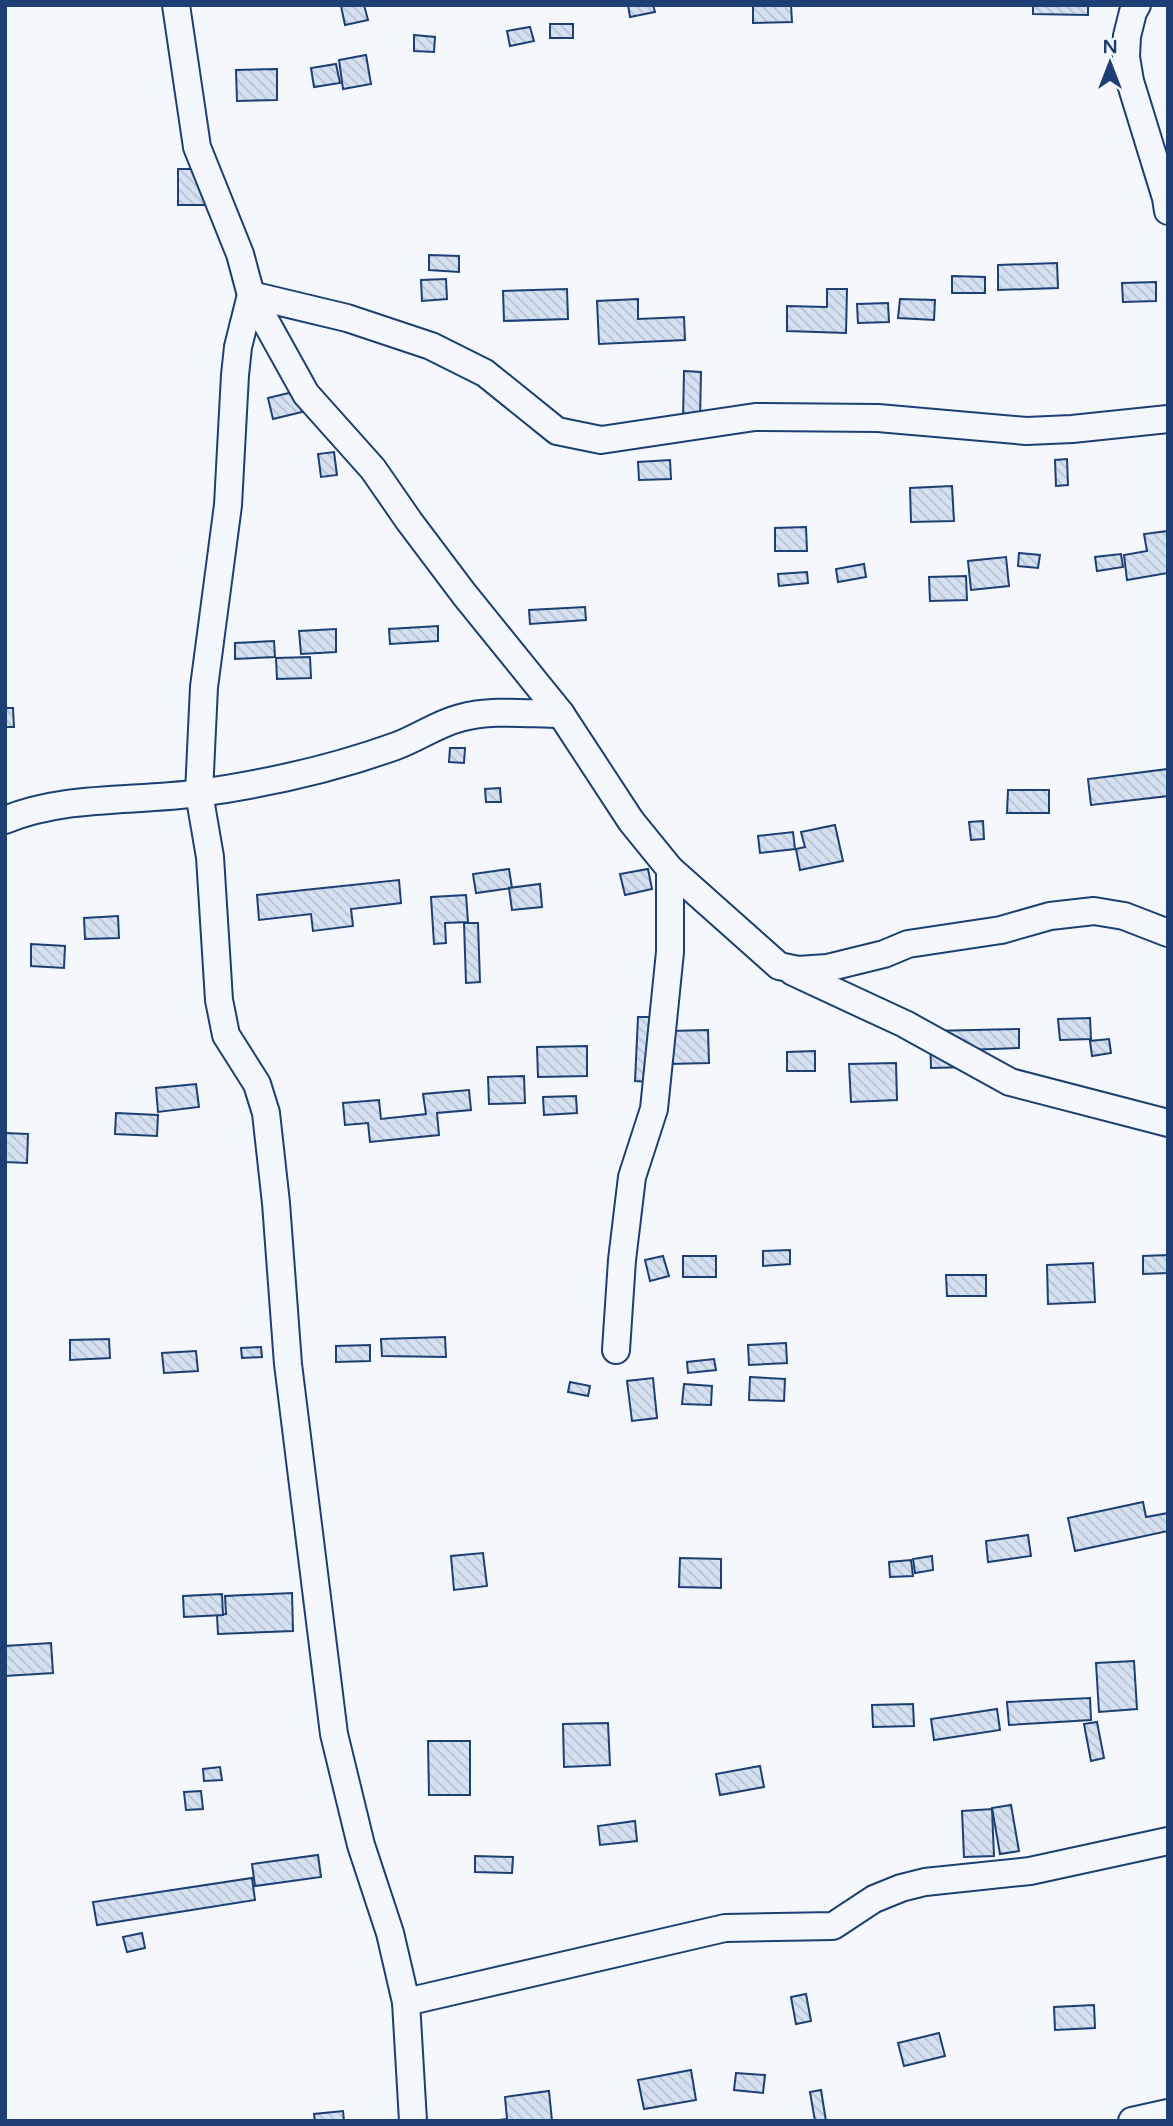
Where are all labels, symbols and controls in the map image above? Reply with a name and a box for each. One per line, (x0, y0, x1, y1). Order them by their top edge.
north arrow (1075, 28, 1145, 98)
text: N (1102, 36, 1118, 58)

